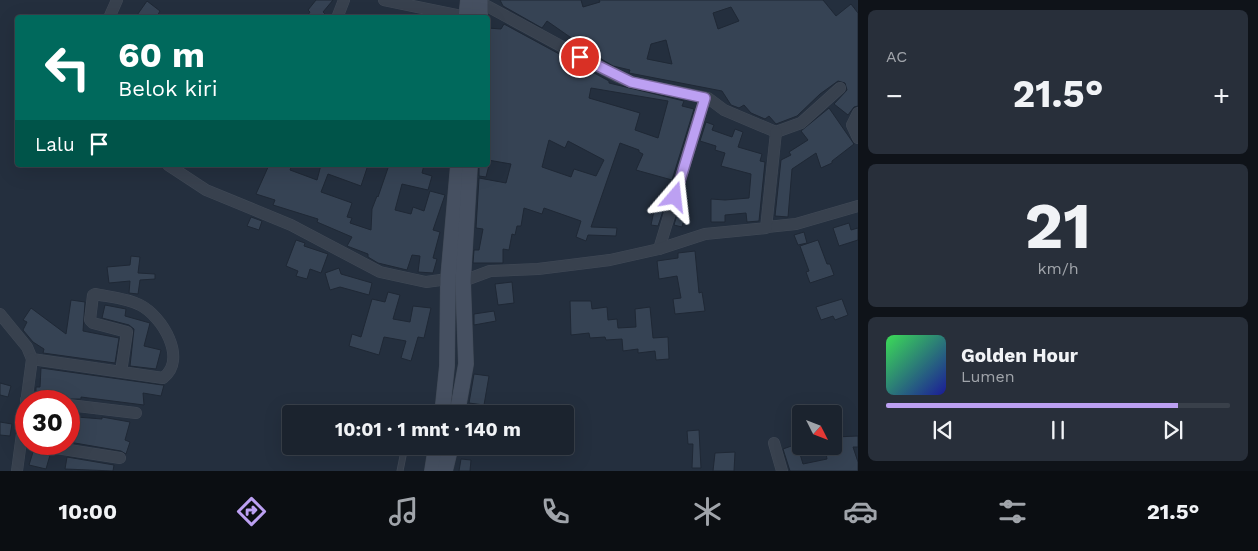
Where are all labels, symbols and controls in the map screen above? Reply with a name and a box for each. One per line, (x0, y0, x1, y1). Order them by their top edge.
text: 60 m (118, 34, 205, 76)
icon: left (35, 35, 100, 100)
pin (559, 36, 601, 78)
icon: arrive (566, 43, 594, 71)
text: AC (886, 47, 907, 66)
text: 21.5° (1012, 72, 1104, 116)
text: Belok kiri (118, 76, 218, 101)
text: − (886, 79, 903, 112)
text: + (1213, 79, 1230, 112)
icon: arrive (85, 130, 113, 158)
text: Lalu (35, 133, 75, 156)
position arrow (648, 170, 700, 222)
text: 21 (1025, 188, 1091, 264)
text: km/h (1037, 259, 1079, 278)
text: Golden Hour (961, 344, 1078, 367)
text: Lumen (961, 367, 1015, 386)
speed limit sign: 30 (15, 390, 80, 455)
north arrow (792, 405, 842, 455)
map controls (792, 405, 842, 455)
icon: previous (929, 416, 957, 444)
icon: pause (1044, 416, 1072, 444)
icon: next (1159, 416, 1187, 444)
text: 10:01 · 1 mnt · 140 m (335, 418, 521, 441)
icon: directions (234, 494, 269, 529)
icon: music (386, 494, 421, 529)
icon: phone (538, 494, 573, 529)
icon: climate (690, 494, 725, 529)
icon: car (843, 494, 878, 529)
icon: filters (995, 494, 1030, 529)
text: 10:00 (59, 499, 117, 524)
text: 21.5° (1147, 499, 1199, 524)

